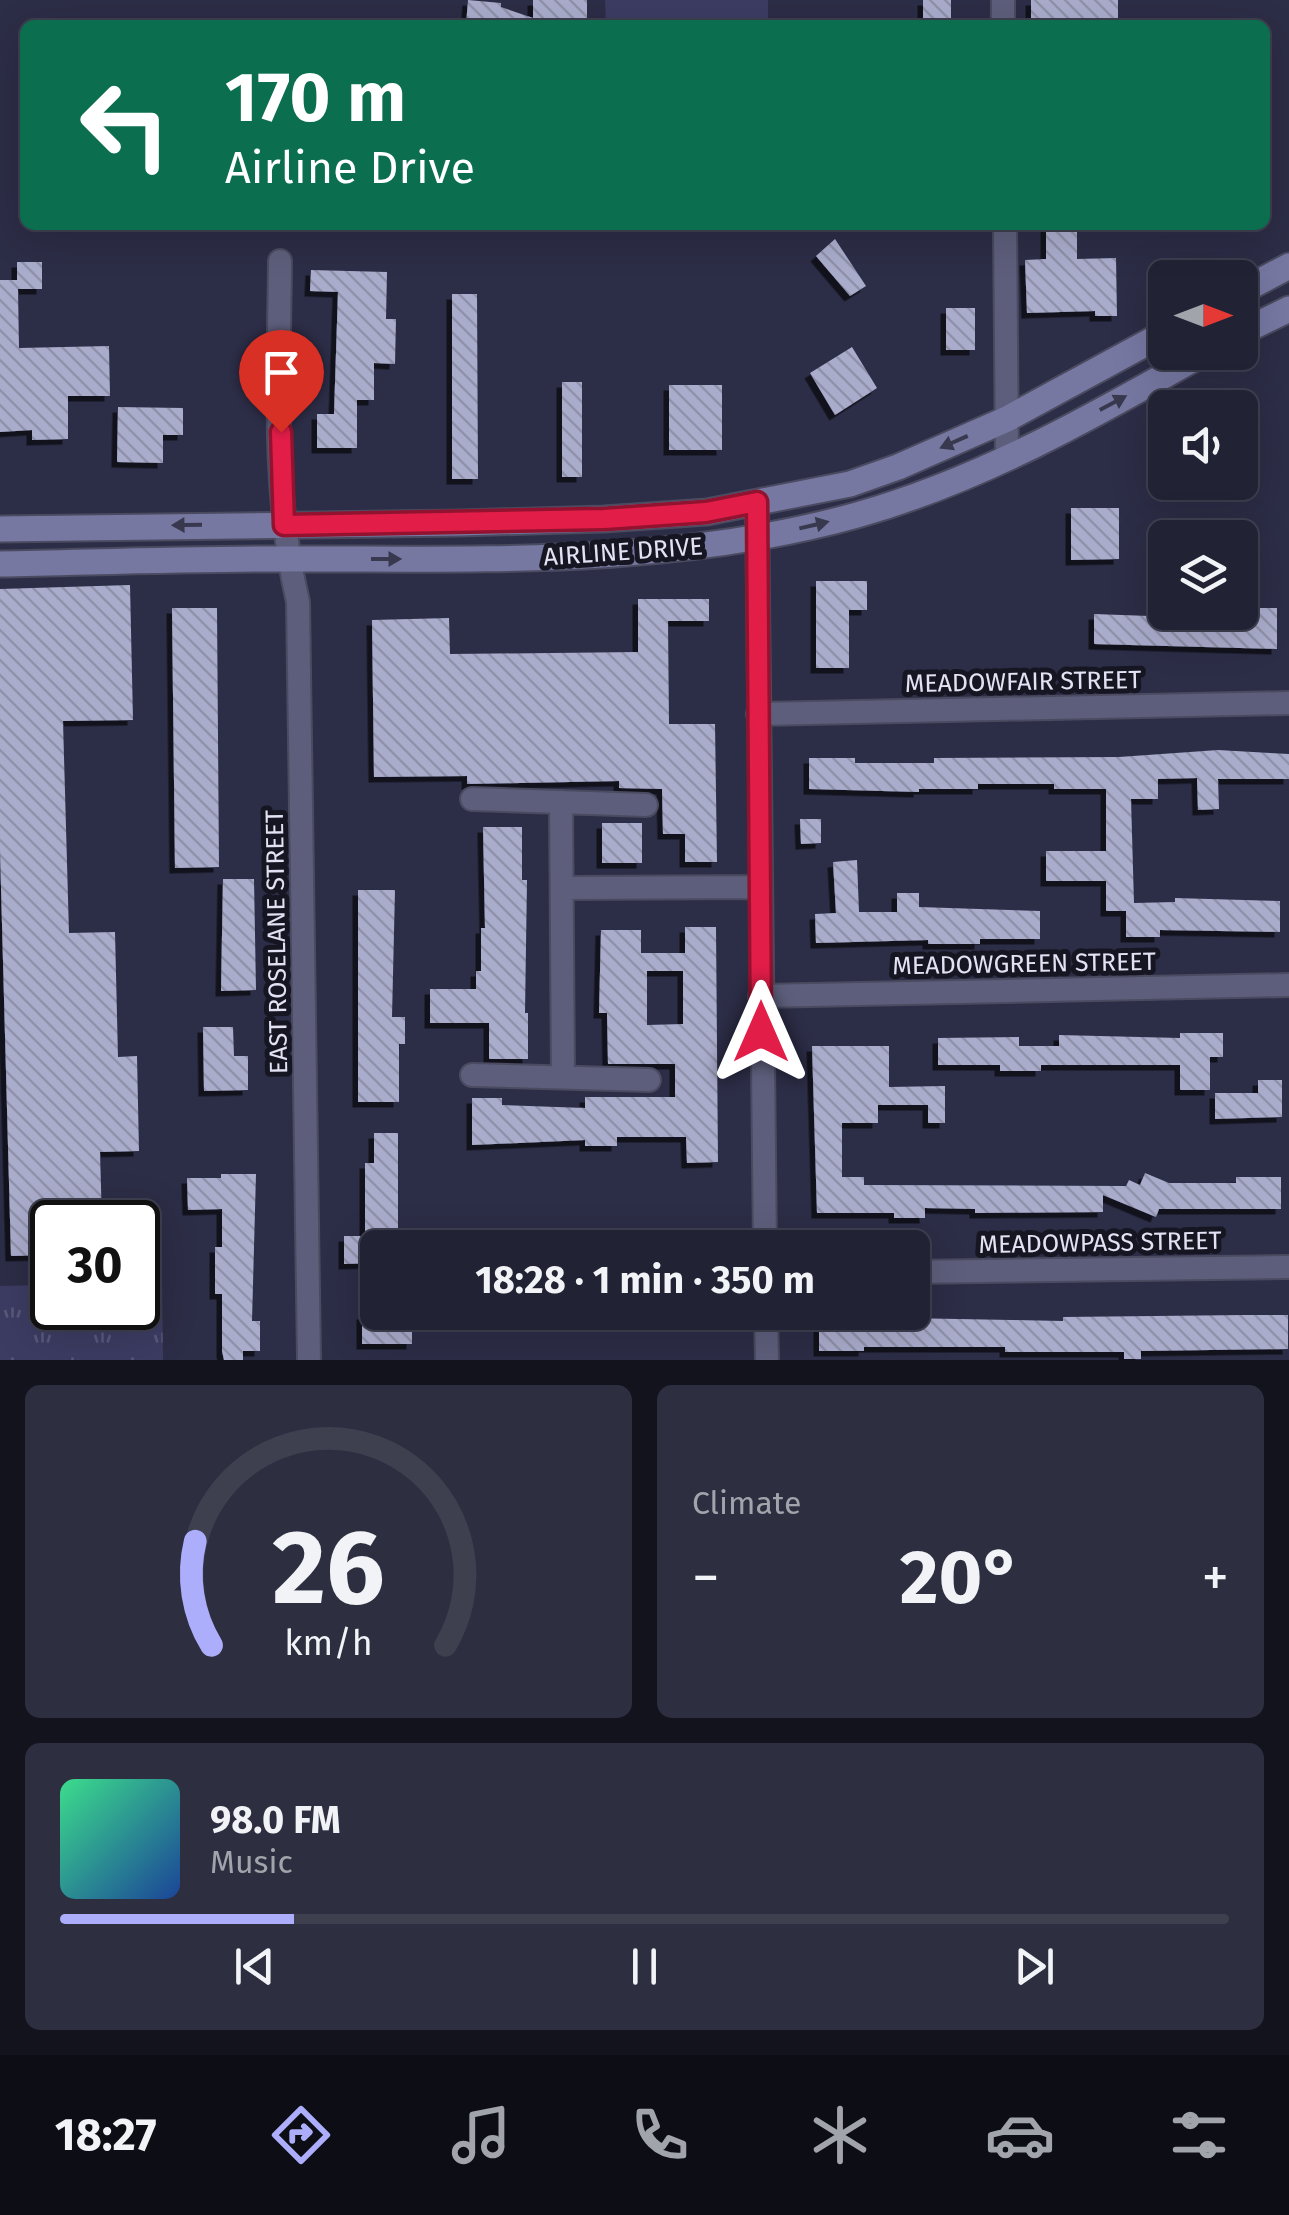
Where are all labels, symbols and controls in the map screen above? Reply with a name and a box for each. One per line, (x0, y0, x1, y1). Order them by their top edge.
text: 170 m (225, 56, 406, 140)
icon: left (60, 60, 190, 190)
text: Airline Drive (225, 141, 475, 195)
north arrow (1148, 260, 1258, 370)
map controls (1148, 260, 1258, 630)
pin (239, 330, 324, 433)
icon: arrive (254, 345, 309, 400)
button: sound (1148, 390, 1258, 500)
one-way arrow (1099, 395, 1128, 412)
one-way arrow (939, 434, 969, 450)
one-way arrow (170, 517, 202, 533)
one-way arrow (798, 517, 829, 532)
button: layers (1148, 520, 1258, 630)
street label: AIRLINE DRIVE (542, 531, 704, 573)
one-way arrow (371, 551, 403, 567)
street label: MEADOWFAIR STREET (905, 665, 1142, 699)
street label: EAST ROSELANE STREET (260, 810, 294, 1074)
street label: MEADOWGREEN STREET (892, 947, 1156, 981)
position arrow (709, 980, 813, 1084)
speed limit sign: 30 (30, 1200, 160, 1330)
street label: MEADOWPASS STREET (978, 1226, 1222, 1260)
text: 18:28 · 1 min · 350 m (475, 1257, 815, 1303)
text: Climate (692, 1484, 801, 1522)
text: 26 (272, 1506, 385, 1631)
text: 20° (900, 1533, 1021, 1623)
text: − (692, 1545, 720, 1611)
text: + (1202, 1545, 1229, 1611)
text: km/h (284, 1622, 373, 1664)
text: 98.0 FM (210, 1797, 341, 1843)
text: Music (210, 1843, 293, 1881)
icon: previous (227, 1939, 282, 1994)
icon: pause (617, 1939, 672, 1994)
icon: next (1007, 1939, 1062, 1994)
icon: directions (266, 2100, 336, 2170)
icon: music (446, 2100, 516, 2170)
icon: phone (625, 2100, 695, 2170)
icon: climate (805, 2100, 875, 2170)
icon: car (985, 2100, 1055, 2170)
icon: filters (1164, 2100, 1234, 2170)
text: 18:27 (55, 2108, 157, 2162)

